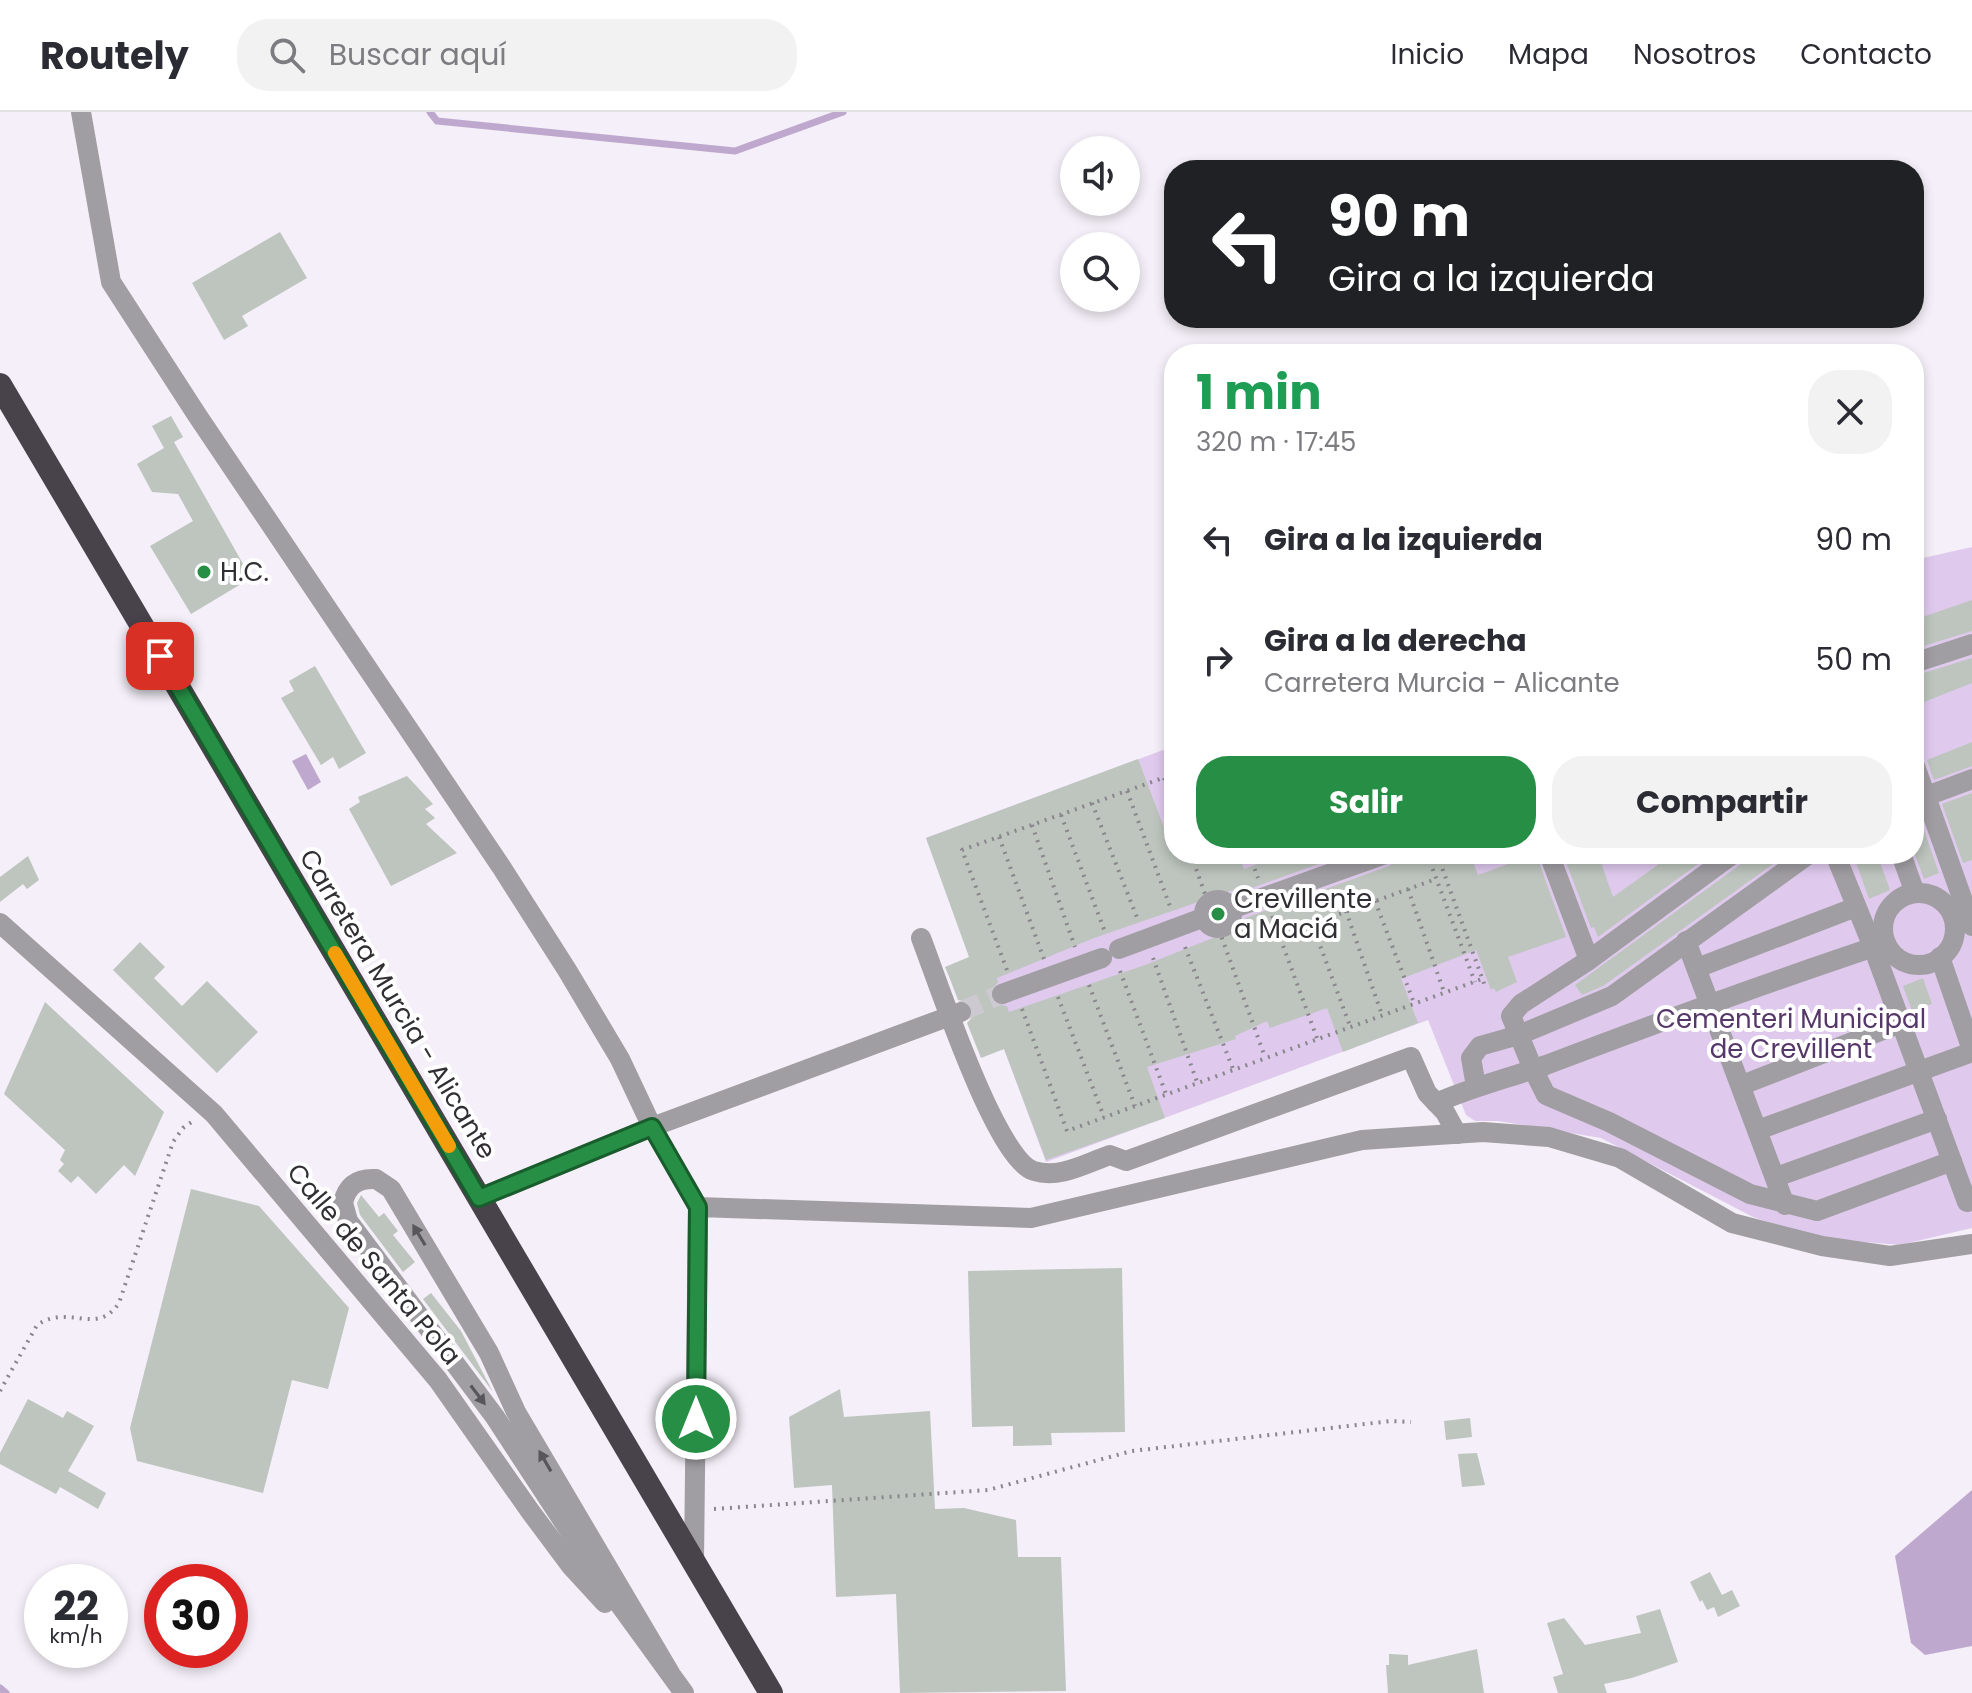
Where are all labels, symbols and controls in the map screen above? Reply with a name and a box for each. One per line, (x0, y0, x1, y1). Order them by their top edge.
search box (237, 19, 797, 91)
text: Routely (40, 29, 189, 82)
icon: search (265, 33, 309, 77)
text: Buscar aquí (329, 33, 507, 76)
text: Inicio (1391, 35, 1464, 74)
text: Mapa (1508, 35, 1589, 74)
text: Nosotros (1633, 35, 1756, 74)
text: Contacto (1800, 35, 1932, 74)
map controls (1060, 136, 1140, 312)
button: sound (1060, 136, 1140, 216)
text: 90 m (1328, 177, 1470, 256)
icon: left (1196, 192, 1300, 296)
button: search (1060, 232, 1140, 312)
text: Gira a la izquierda (1328, 253, 1655, 304)
text: 1 min (1196, 359, 1322, 426)
button: close (1808, 370, 1892, 454)
text: 320 m · 17:45 (1196, 424, 1356, 460)
icon: left (1196, 518, 1240, 562)
text: Gira a la izquierda (1264, 518, 1543, 561)
text: 90 m (1815, 518, 1892, 561)
place label: H.C. (220, 554, 269, 590)
marker: H.C. (195, 563, 213, 581)
text: Gira a la derecha (1264, 619, 1527, 662)
pin (126, 622, 194, 690)
icon: arrive (138, 634, 182, 678)
icon: right (1196, 638, 1240, 682)
text: 50 m (1815, 638, 1892, 681)
text: Carretera Murcia - Alicante (1264, 665, 1620, 701)
button: Salir (1196, 756, 1536, 848)
button: Compartir (1552, 756, 1892, 848)
street label: Carretera Murcia - Alicante (291, 842, 505, 1166)
place label: Crevillente a Maciá (1234, 881, 1372, 947)
marker: Crevillente a Maciá (1209, 905, 1227, 923)
park label: Cementeri Municipal de Crevillent (1656, 1001, 1926, 1067)
street label: Calle de Santa Pola (279, 1155, 469, 1373)
one-way arrow (412, 1224, 426, 1246)
position arrow (654, 1377, 738, 1461)
one-way arrow (470, 1385, 486, 1405)
one-way arrow (538, 1450, 552, 1473)
speed limit sign: 30 (144, 1564, 248, 1668)
text: 22 (53, 1578, 99, 1634)
text: km/h (49, 1622, 103, 1650)

